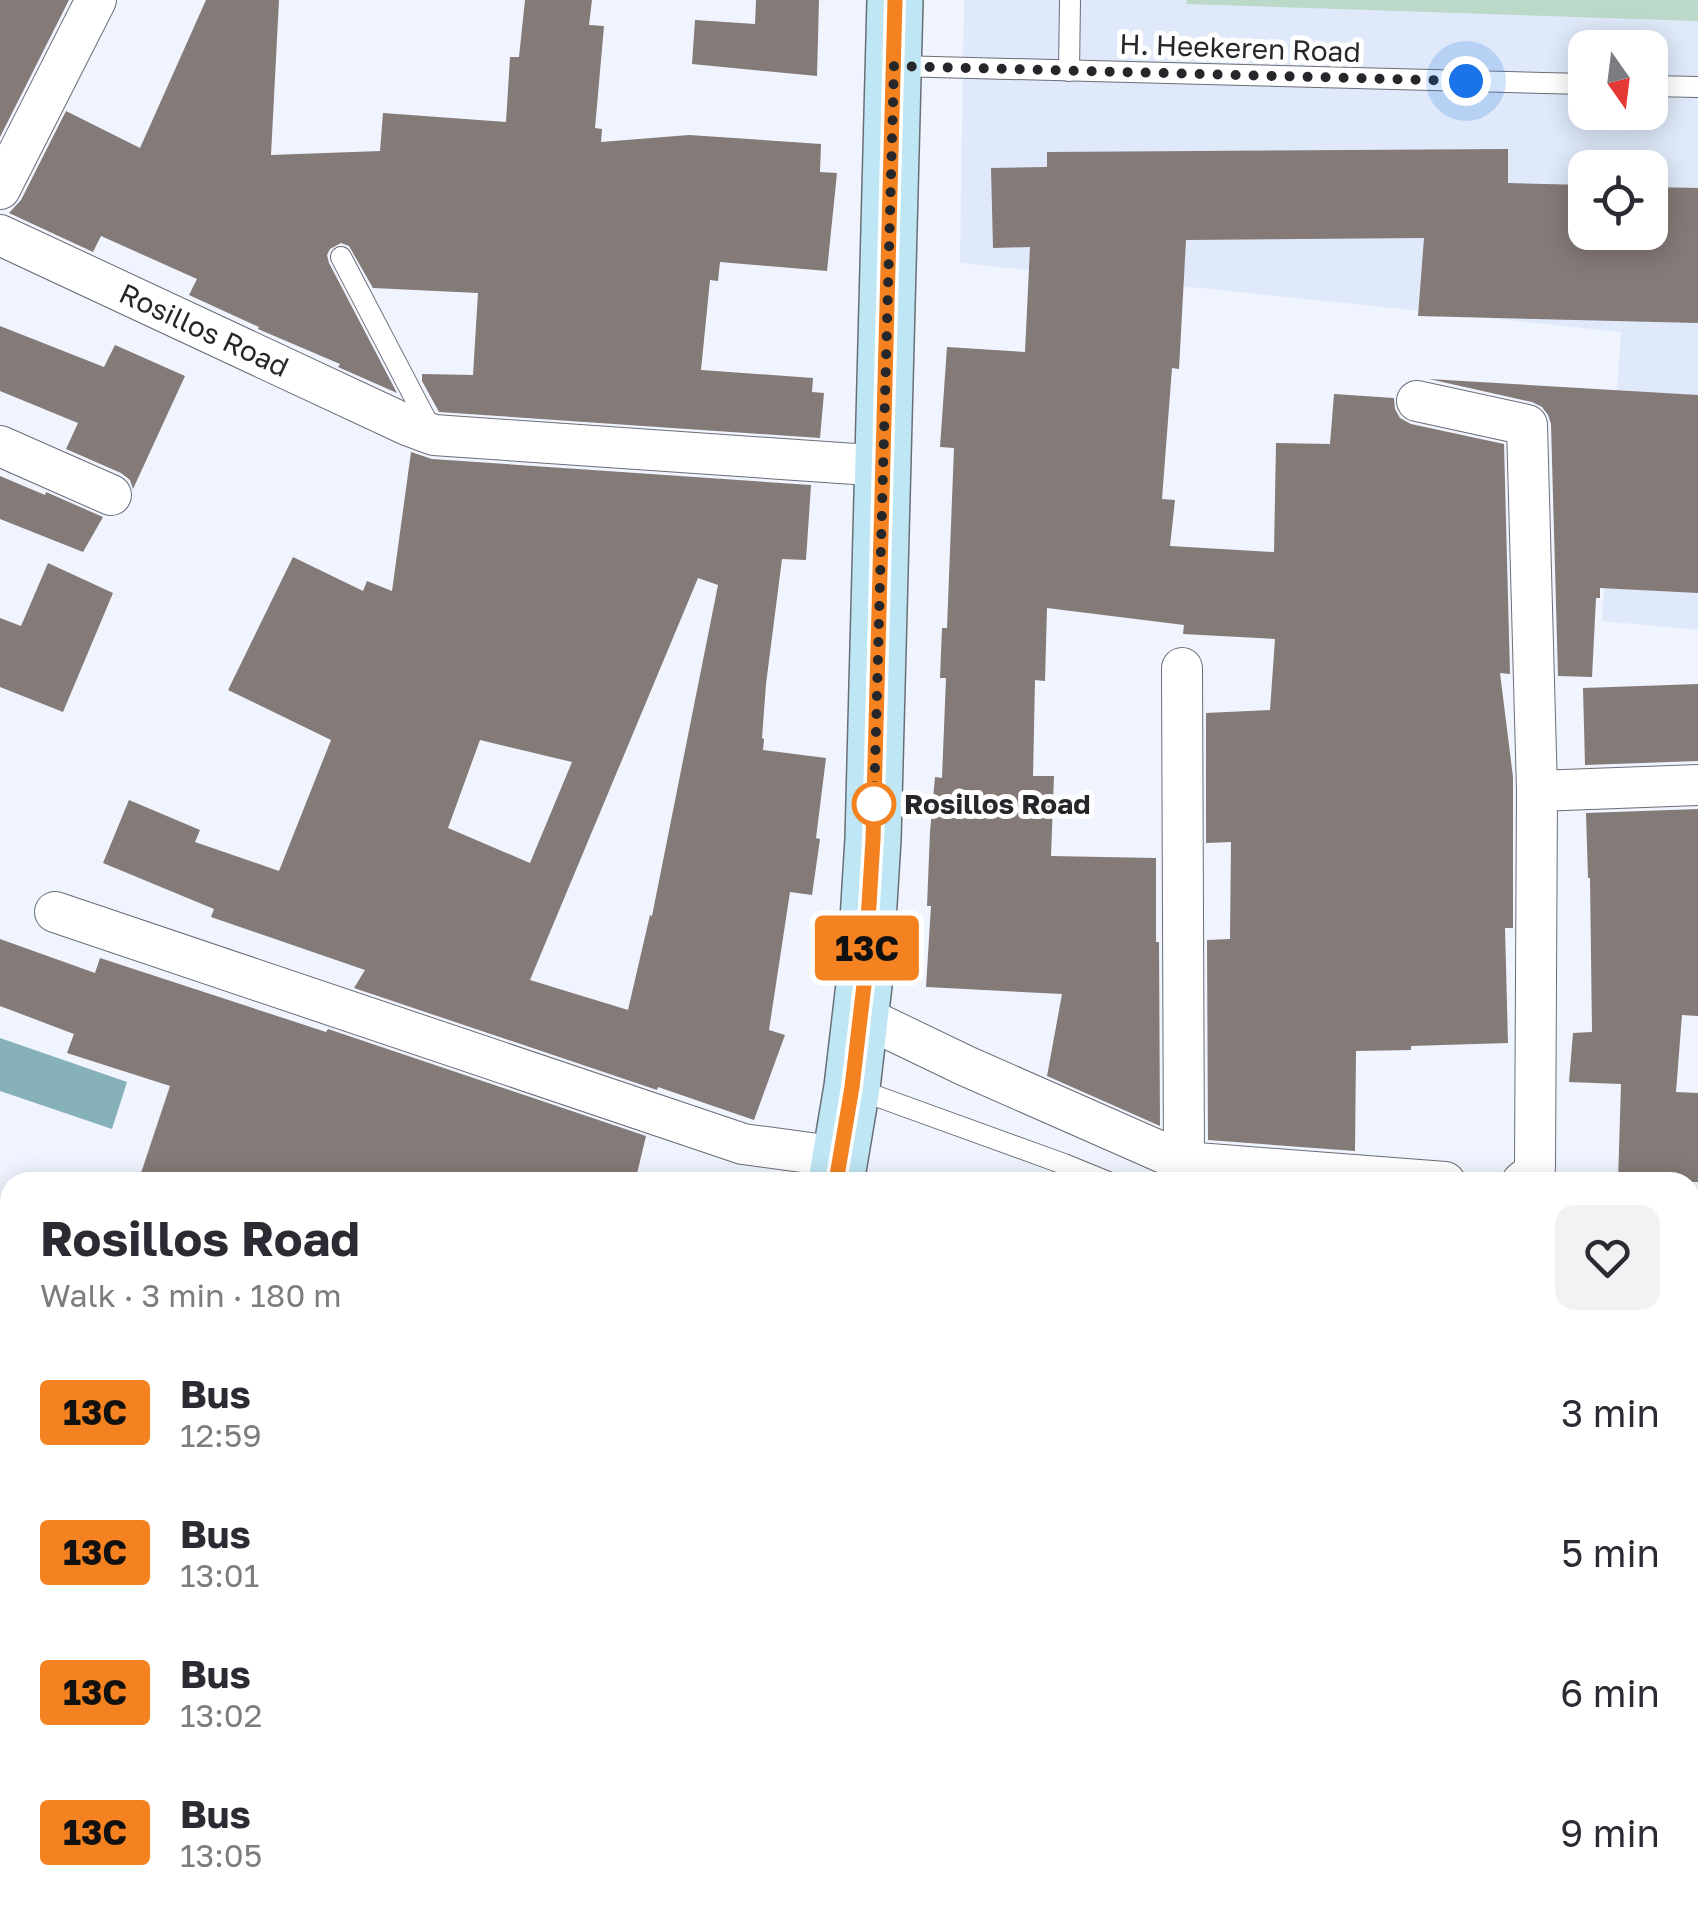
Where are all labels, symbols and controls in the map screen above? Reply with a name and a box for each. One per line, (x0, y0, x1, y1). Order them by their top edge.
street label: H. Heekeren Road (1119, 27, 1361, 68)
north arrow (1568, 30, 1668, 130)
map controls (1568, 30, 1668, 250)
your location (1441, 56, 1491, 106)
button: locate (1568, 150, 1668, 250)
street label: Rosillos Road (114, 276, 294, 383)
marker: Rosillos Road (853, 783, 895, 825)
place label: Rosillos Road (904, 787, 1091, 820)
line badge: 13C (810, 916, 924, 980)
text: 13C (835, 927, 899, 969)
button: heart (1555, 1205, 1660, 1310)
text: Rosillos Road (40, 1209, 360, 1267)
text: Walk · 3 min · 180 m (40, 1276, 342, 1314)
text: Bus (180, 1371, 251, 1416)
text: 3 min (1561, 1390, 1660, 1435)
text: 13C (63, 1391, 127, 1433)
text: 12:59 (180, 1416, 262, 1454)
text: Bus (180, 1511, 251, 1556)
text: 5 min (1561, 1530, 1660, 1575)
text: 13C (63, 1531, 127, 1573)
text: 13:01 (180, 1556, 259, 1594)
text: Bus (180, 1651, 251, 1696)
text: 6 min (1560, 1670, 1660, 1715)
text: 13C (63, 1671, 127, 1713)
text: 13:02 (180, 1696, 262, 1734)
text: Bus (180, 1791, 251, 1836)
text: 9 min (1560, 1810, 1660, 1855)
text: 13C (63, 1811, 127, 1853)
text: 13:05 (180, 1836, 262, 1874)

